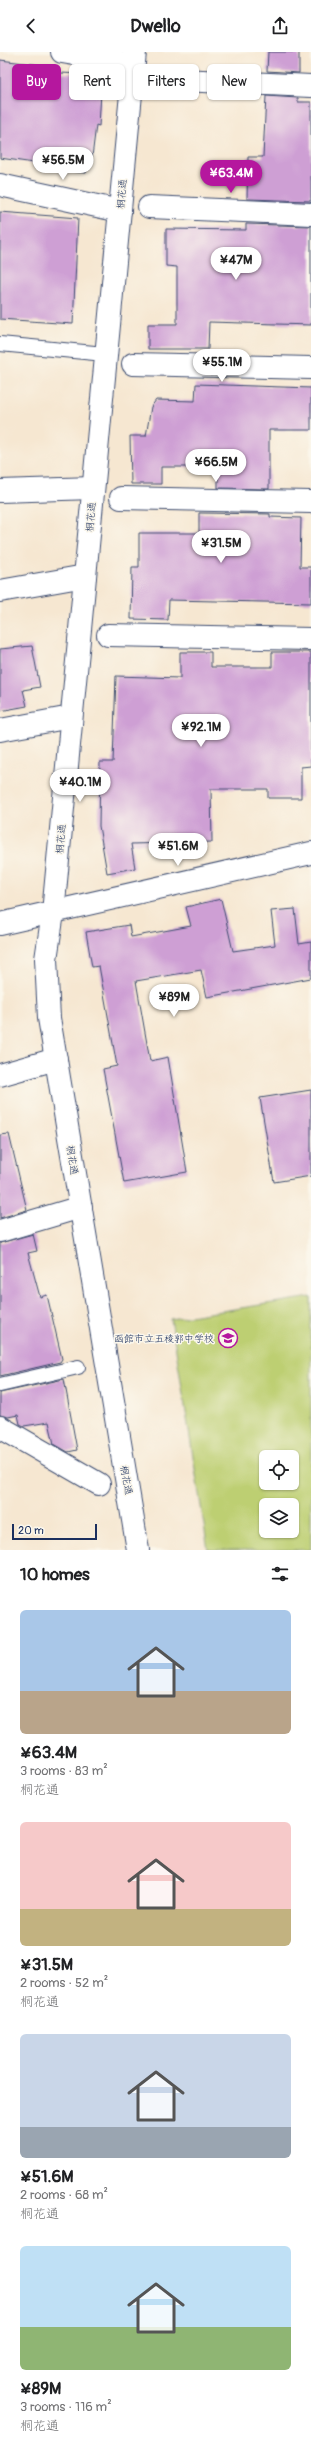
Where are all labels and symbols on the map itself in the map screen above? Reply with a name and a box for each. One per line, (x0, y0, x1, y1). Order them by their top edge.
pin: ¥56.5M (30, 147, 96, 181)
pin: ¥63.4M (198, 160, 264, 194)
street label: 桐花通 (115, 179, 129, 210)
pin: ¥47M (212, 247, 260, 281)
pin: ¥55.1M (189, 349, 255, 383)
pin: ¥66.5M (183, 449, 249, 483)
street label: 桐花通 (84, 502, 98, 533)
pin: ¥31.5M (188, 530, 254, 564)
pin: ¥92.1M (168, 714, 234, 748)
pin: ¥40.1M (47, 769, 113, 803)
street label: 桐花通 (54, 824, 68, 855)
pin: ¥51.6M (145, 833, 211, 867)
pin: ¥89M (150, 984, 198, 1018)
street label: 桐花通 (64, 1144, 80, 1176)
school or university icon: 函館市立五稜郭中学校 (217, 1327, 239, 1349)
place label: 函館市立五稜郭中学校 (114, 1333, 214, 1345)
street label: 桐花通 (118, 1464, 135, 1496)
scale bar (12, 1522, 97, 1541)

